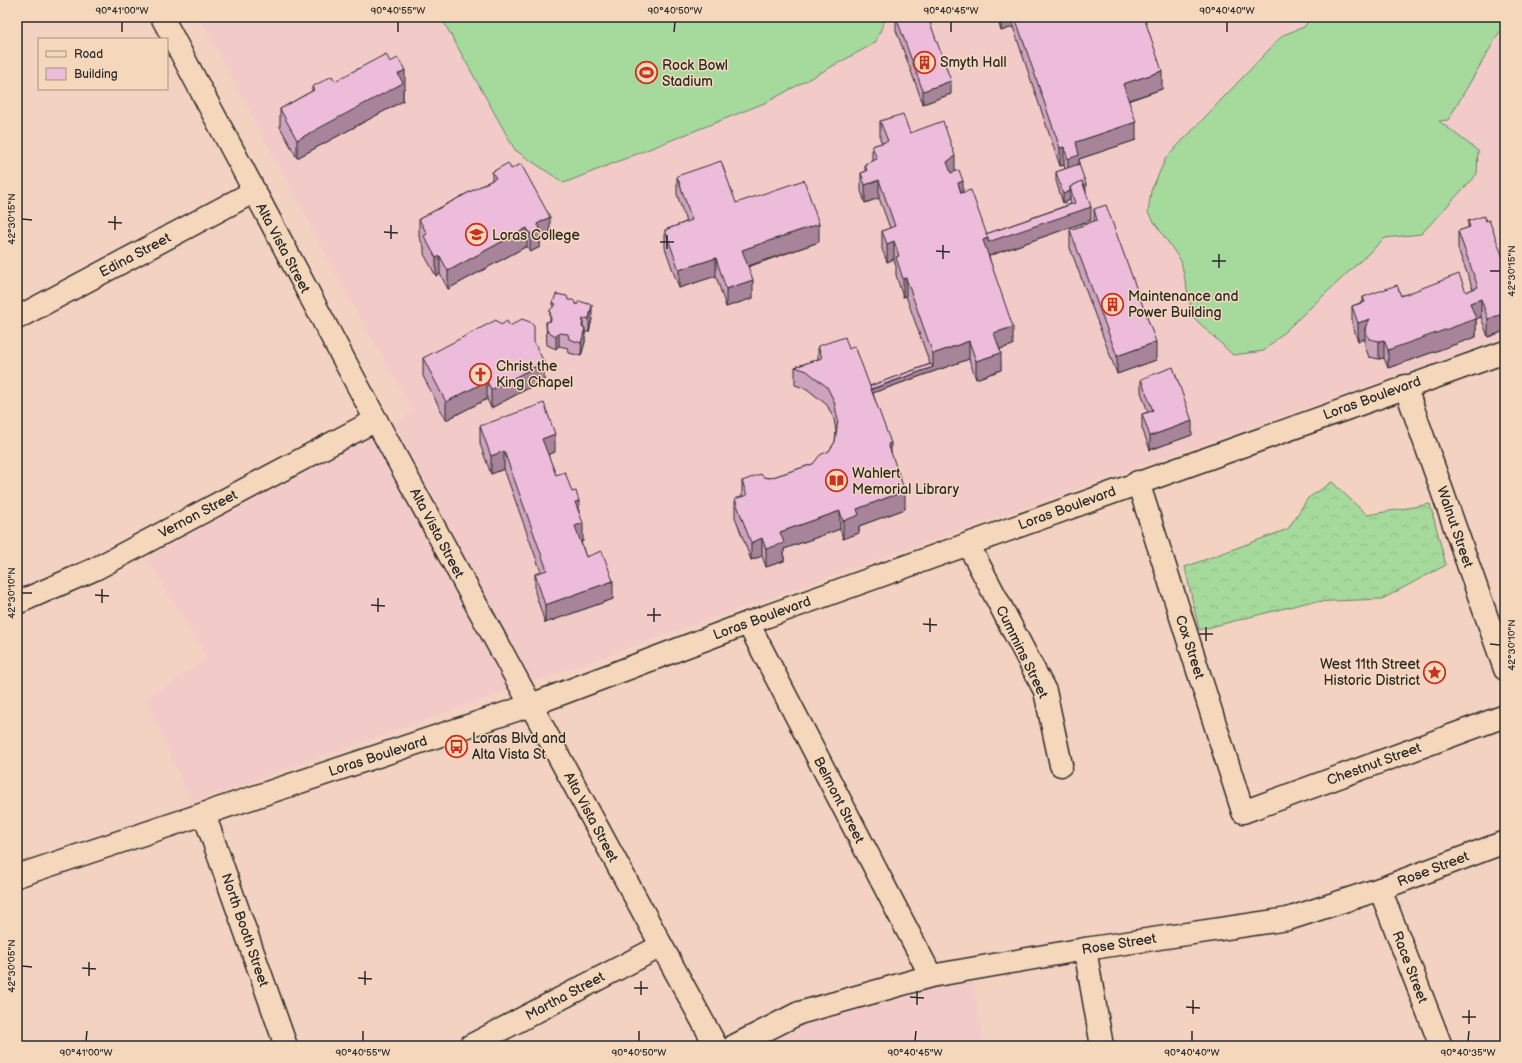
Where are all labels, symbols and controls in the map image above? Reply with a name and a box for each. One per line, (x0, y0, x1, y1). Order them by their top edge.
text: 90°41'00"W (95, 5, 149, 17)
text: 90°40'55"W (371, 5, 425, 17)
text: 90°40'50"W (648, 5, 702, 17)
text: 90°40'45"W (923, 5, 979, 17)
text: 90°40'40"W (1199, 5, 1255, 17)
legend (38, 38, 168, 90)
text: Road (74, 47, 103, 62)
building icon: Smyth Hall (911, 49, 937, 75)
place label: Smyth Hall (940, 54, 1007, 71)
place label: Rock Bowl Stadium (662, 57, 728, 90)
sports icon: Rock Bowl Stadium (633, 60, 659, 86)
text: Building (74, 67, 118, 82)
text: 42°30'15"N (6, 193, 18, 245)
street label: Alta Vista Street (252, 200, 314, 297)
school or university icon: Loras College (463, 222, 489, 248)
place label: Loras College (492, 227, 580, 244)
street label: Edina Street (96, 229, 174, 281)
text: 42°30'15"N (1506, 245, 1518, 297)
place label: Maintenance and Power Building (1128, 288, 1238, 321)
building icon: Maintenance and Power Building (1100, 291, 1126, 317)
place label: Christ the King Chapel (496, 358, 573, 391)
church icon: Christ the King Chapel (467, 361, 493, 387)
street label: Loras Boulevard (1321, 372, 1423, 424)
place label: Wahlert Memorial Library (852, 465, 960, 498)
library icon: Wahlert Memorial Library (823, 468, 849, 494)
street label: Loras Boulevard (1016, 482, 1118, 534)
street label: Walnut Street (1433, 484, 1477, 571)
street label: Alta Vista Street (406, 485, 468, 582)
street label: Vernon Street (156, 486, 241, 542)
text: 42°30'10"N (6, 567, 18, 619)
street label: Loras Boulevard (711, 592, 813, 644)
street label: Cummins Street (992, 603, 1052, 702)
street label: Cox Street (1172, 613, 1208, 682)
text: 42°30'10"N (1506, 619, 1518, 671)
place label: West 11th Street Historic District (1320, 656, 1421, 689)
place icon: West 11th Street Historic District (1422, 659, 1448, 685)
place label: Loras Blvd and Alta Vista St (472, 730, 566, 763)
street label: Loras Boulevard (327, 732, 429, 780)
bus stop icon: Loras Blvd and Alta Vista St (443, 733, 469, 759)
street label: Chestnut Street (1325, 739, 1424, 789)
street label: Belmont Street (810, 754, 868, 847)
street label: Alta Vista Street (560, 769, 622, 866)
street label: Rose Street (1395, 847, 1472, 890)
street label: North Booth Street (218, 871, 273, 990)
street label: Race Street (1389, 929, 1432, 1006)
street label: Rose Street (1081, 930, 1158, 958)
text: 42°30'05"N (6, 939, 18, 993)
street label: Martha Street (523, 968, 608, 1024)
text: 90°41'00"W (59, 1047, 113, 1059)
text: 90°40'55"W (336, 1047, 390, 1059)
text: 90°40'50"W (612, 1047, 666, 1059)
text: 90°40'45"W (887, 1047, 943, 1059)
text: 90°40'40"W (1164, 1047, 1220, 1059)
text: 90°40'35"W (1440, 1047, 1496, 1059)

